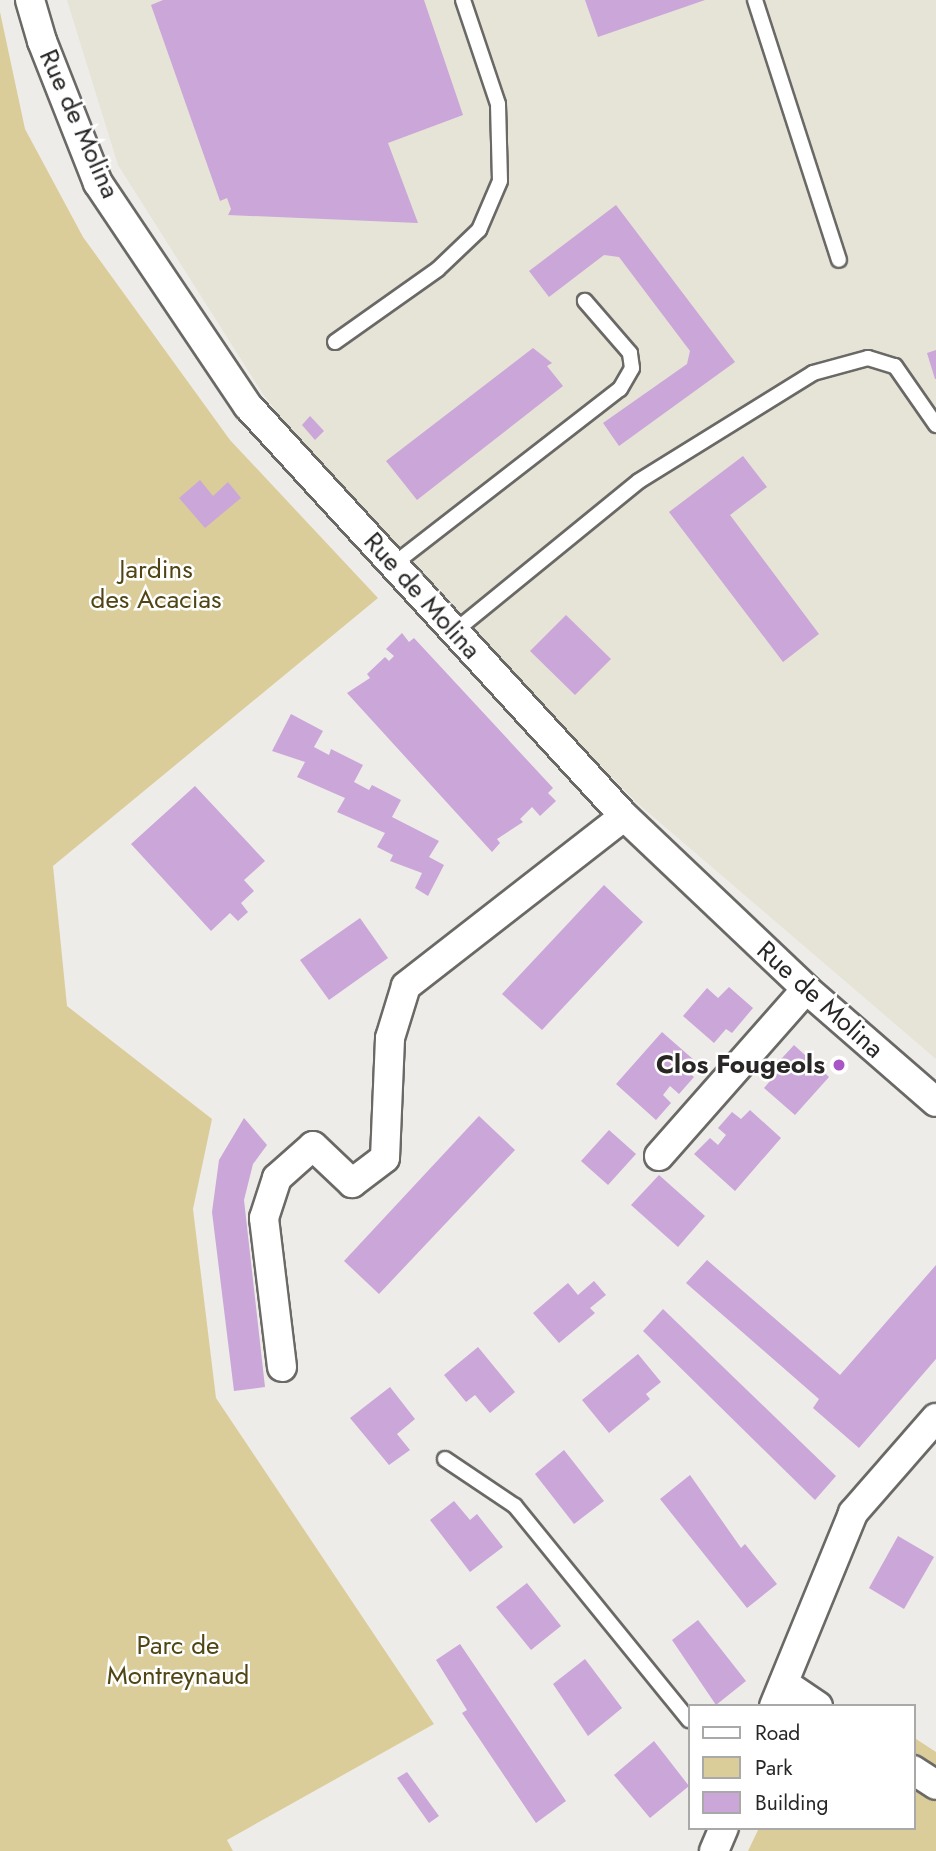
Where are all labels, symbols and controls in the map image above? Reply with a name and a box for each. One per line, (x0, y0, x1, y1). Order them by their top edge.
street label: Rue de Molina (32, 45, 126, 203)
street label: Rue de Molina (357, 526, 487, 666)
park label: Jardins des Acacias (91, 554, 221, 616)
street label: Rue de Molina (750, 935, 890, 1065)
place label: Clos Fougeols (656, 1049, 825, 1081)
marker: Clos Fougeols (831, 1057, 847, 1073)
park label: Parc de Montreynaud (107, 1630, 249, 1692)
legend (688, 1704, 915, 1830)
text: Road (755, 1718, 800, 1748)
text: Park (755, 1753, 792, 1783)
text: Building (755, 1788, 828, 1818)

